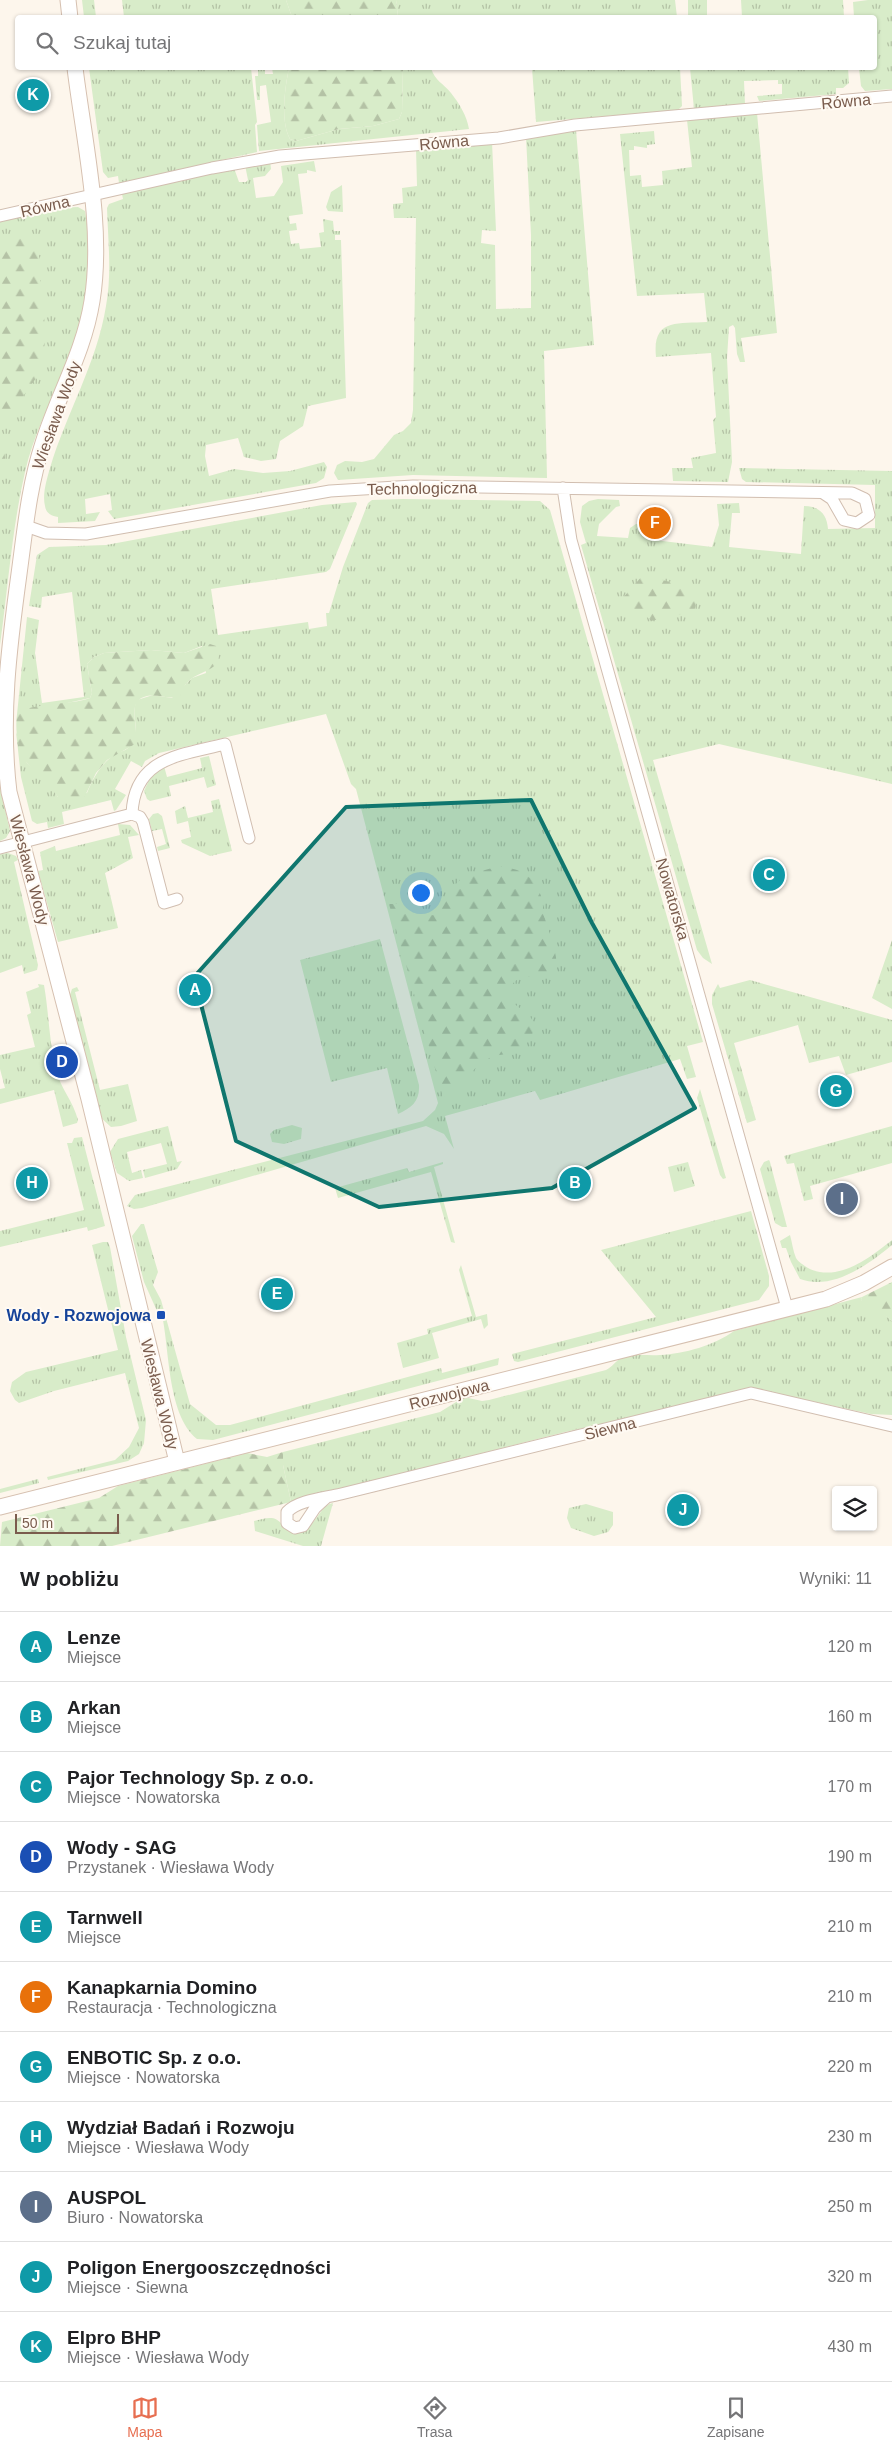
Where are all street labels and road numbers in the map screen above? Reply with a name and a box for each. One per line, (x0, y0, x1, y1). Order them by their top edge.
street label: Równa (820, 91, 872, 112)
street label: Równa (418, 132, 470, 153)
street label: Równa (19, 193, 71, 220)
street label: Wiesława Wody (29, 359, 84, 471)
street label: Technologiczna (367, 479, 477, 498)
street label: Wiesława Wody (7, 813, 52, 927)
street label: Nowatorska (653, 856, 692, 942)
street label: Wiesława Wody (138, 1337, 181, 1451)
street label: Rozwojowa (407, 1376, 491, 1413)
street label: Siewna (583, 1414, 638, 1443)

